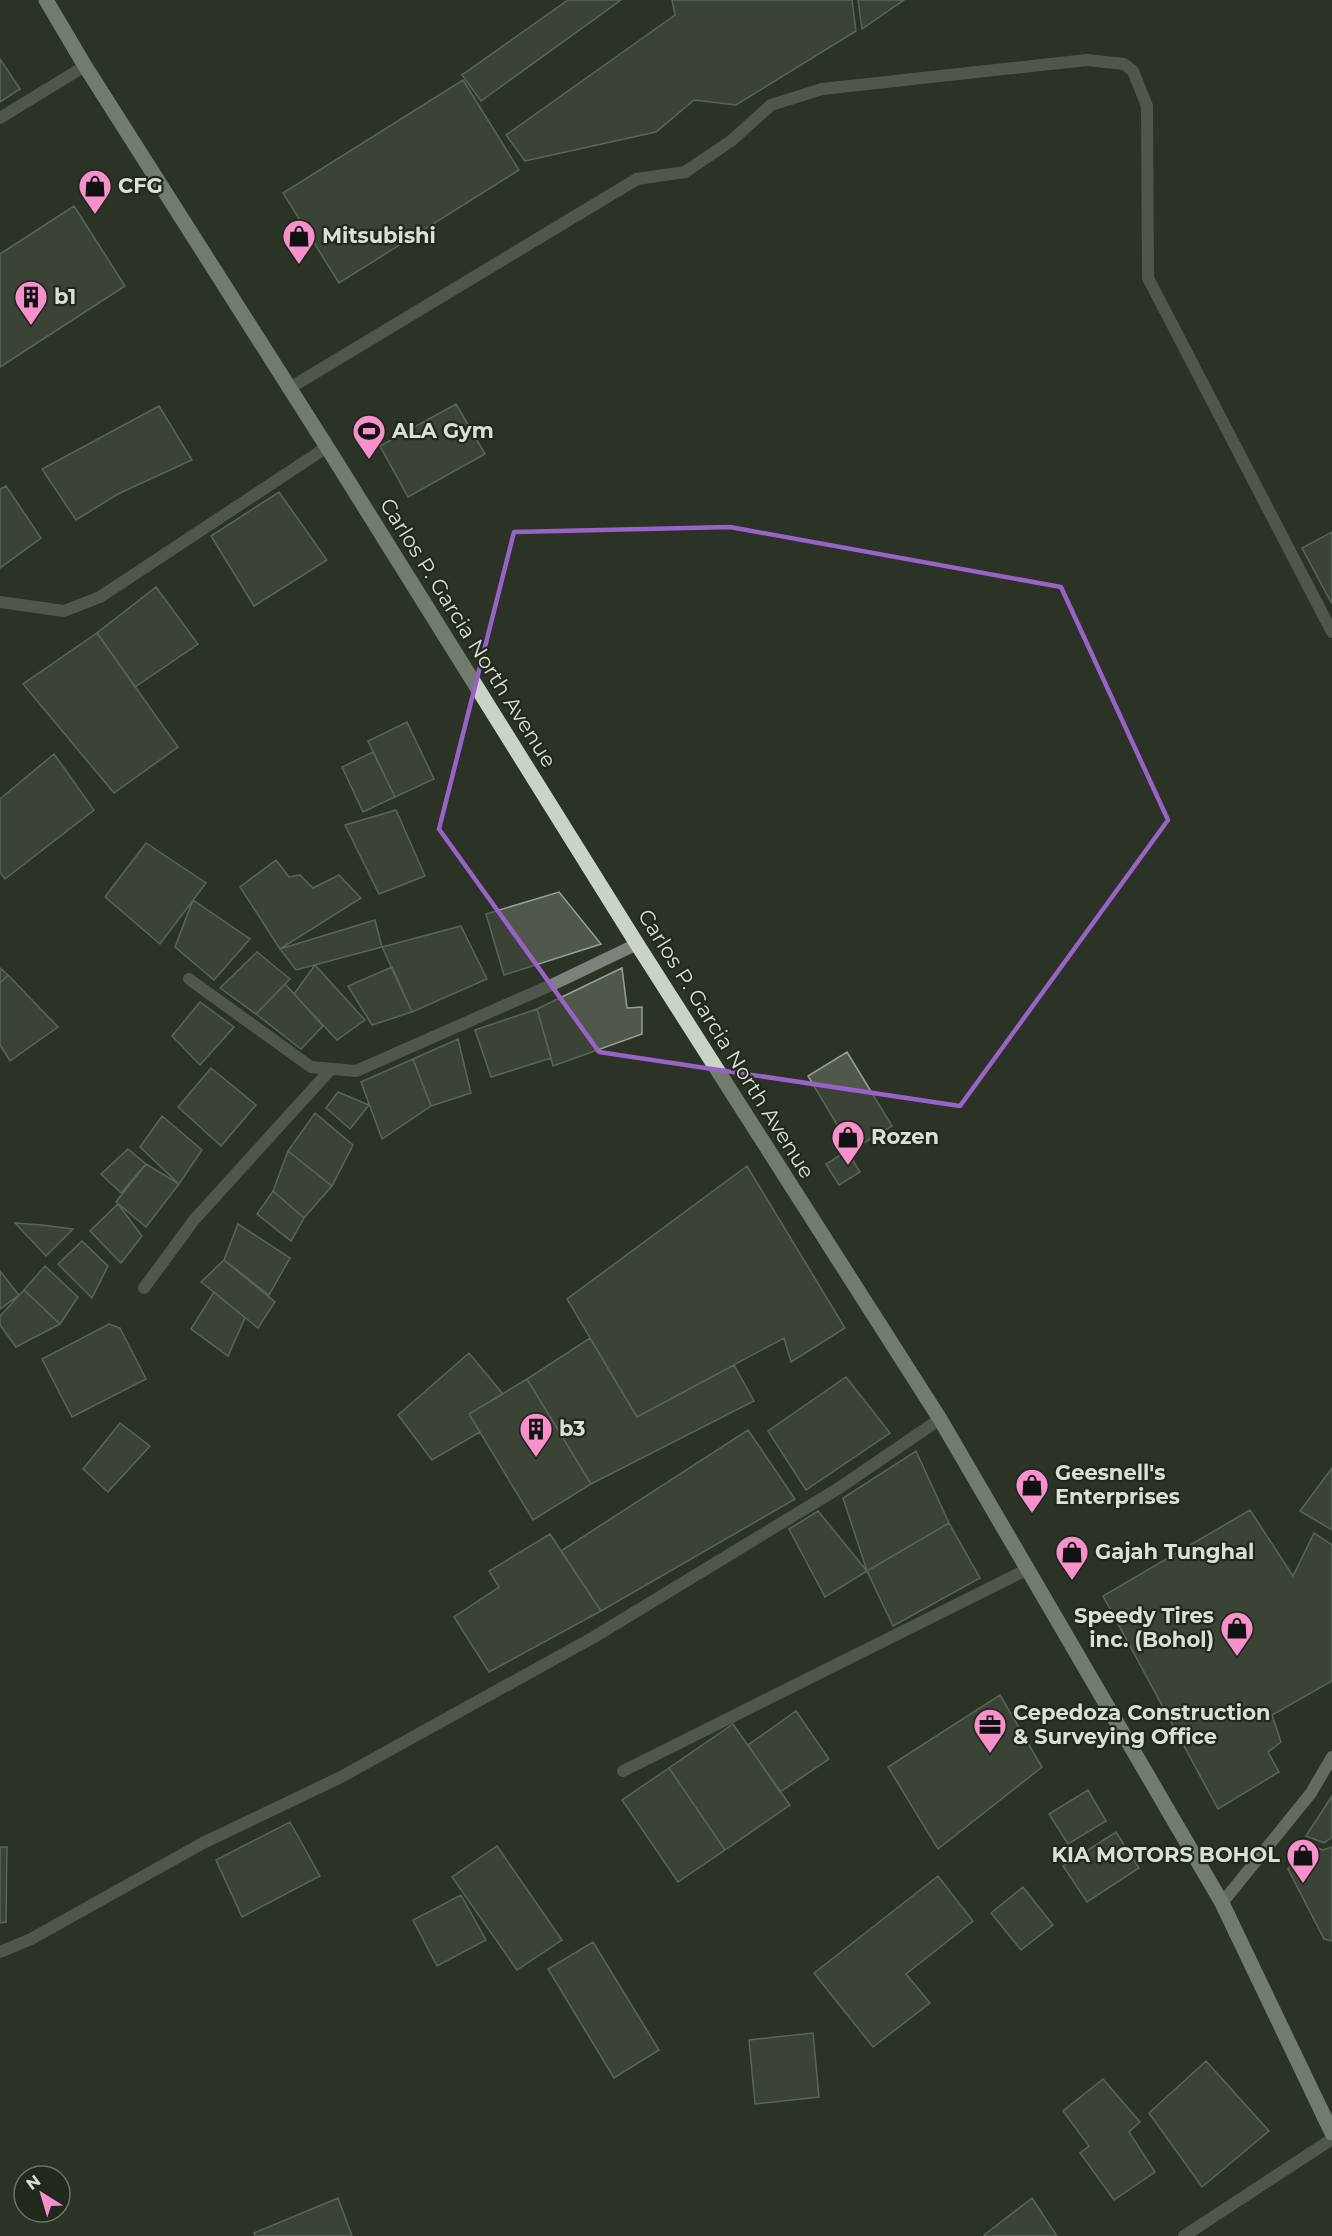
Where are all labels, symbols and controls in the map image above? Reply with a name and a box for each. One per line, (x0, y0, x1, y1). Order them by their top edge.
shop icon: CFG (77, 168, 113, 215)
place label: CFG (118, 173, 163, 198)
shop icon: Mitsubishi (281, 218, 317, 265)
place label: Mitsubishi (322, 223, 436, 248)
building icon: b1 (13, 279, 49, 326)
place label: b1 (54, 284, 76, 309)
sports icon: ALA Gym (351, 413, 387, 460)
place label: ALA Gym (391, 418, 494, 443)
street label: Carlos P. Garcia North Avenue (375, 493, 562, 772)
street label: Carlos P. Garcia North Avenue (633, 904, 820, 1183)
shop icon: Rozen (830, 1119, 866, 1166)
place label: Rozen (871, 1124, 939, 1149)
building icon: b3 (518, 1411, 554, 1458)
place label: b3 (559, 1416, 585, 1441)
place label: Geesnell's Enterprises (1055, 1460, 1180, 1509)
shop icon: Geesnell's Enterprises (1014, 1467, 1050, 1514)
shop icon: Gajah Tunghal (1054, 1534, 1090, 1581)
place label: Gajah Tunghal (1095, 1539, 1254, 1564)
place label: Speedy Tires inc. (Bohol) (1074, 1603, 1214, 1652)
shop icon: Speedy Tires inc. (Bohol) (1219, 1610, 1255, 1657)
place label: Cepedoza Construction & Surveying Office (1013, 1700, 1270, 1749)
office icon: Cepedoza Construction & Surveying Office (972, 1707, 1008, 1754)
shop icon: KIA MOTORS BOHOL (1285, 1837, 1321, 1884)
place label: KIA MOTORS BOHOL (1052, 1842, 1280, 1867)
north arrow (12, 2164, 72, 2224)
text: N (22, 2171, 44, 2194)

